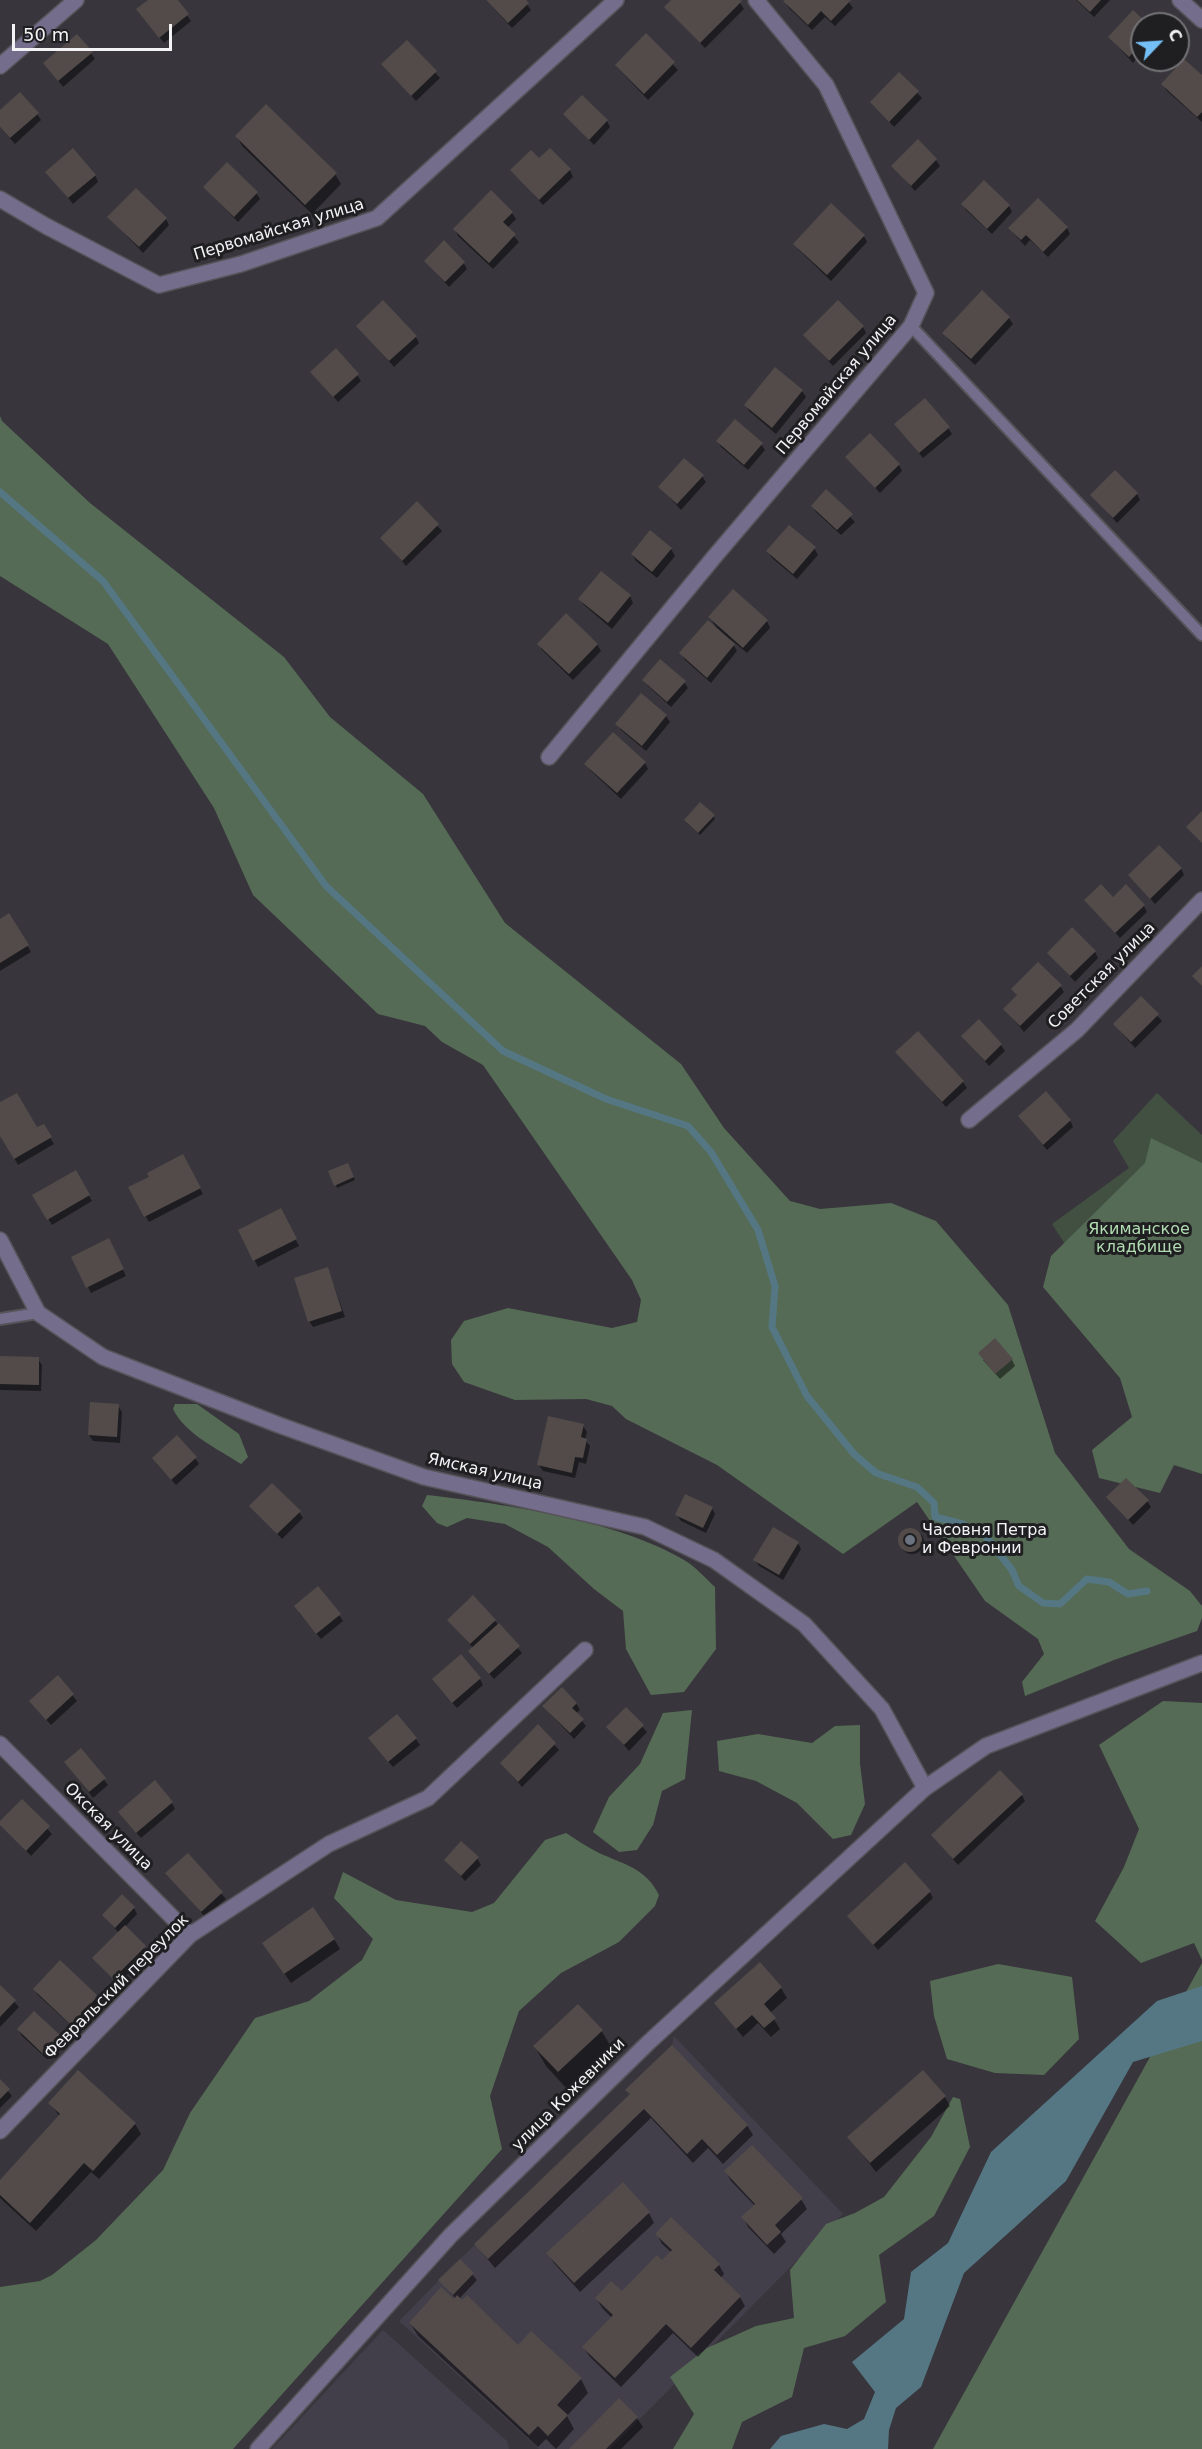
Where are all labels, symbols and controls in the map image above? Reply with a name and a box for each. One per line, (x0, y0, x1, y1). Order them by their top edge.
scale bar (15, 12, 176, 50)
north arrow (1130, 12, 1190, 72)
text: 50 m (23, 24, 69, 45)
text: С (1164, 26, 1186, 44)
street label: Первомайская улица (191, 195, 367, 265)
street label: Первомайская улица (773, 311, 901, 459)
street label: Советская улица (1045, 919, 1159, 1033)
park label: Якиманское кладбище (1088, 1220, 1190, 1258)
street label: Ямская улица (426, 1449, 544, 1495)
place label: Часовня Петра и Февронии (922, 1521, 1047, 1559)
marker: Часовня Петра и Февронии (903, 1533, 917, 1547)
street label: Окская улица (60, 1779, 156, 1875)
street label: Февральский переулок (41, 1911, 193, 2063)
street label: улица Кожевники (509, 2035, 629, 2155)

